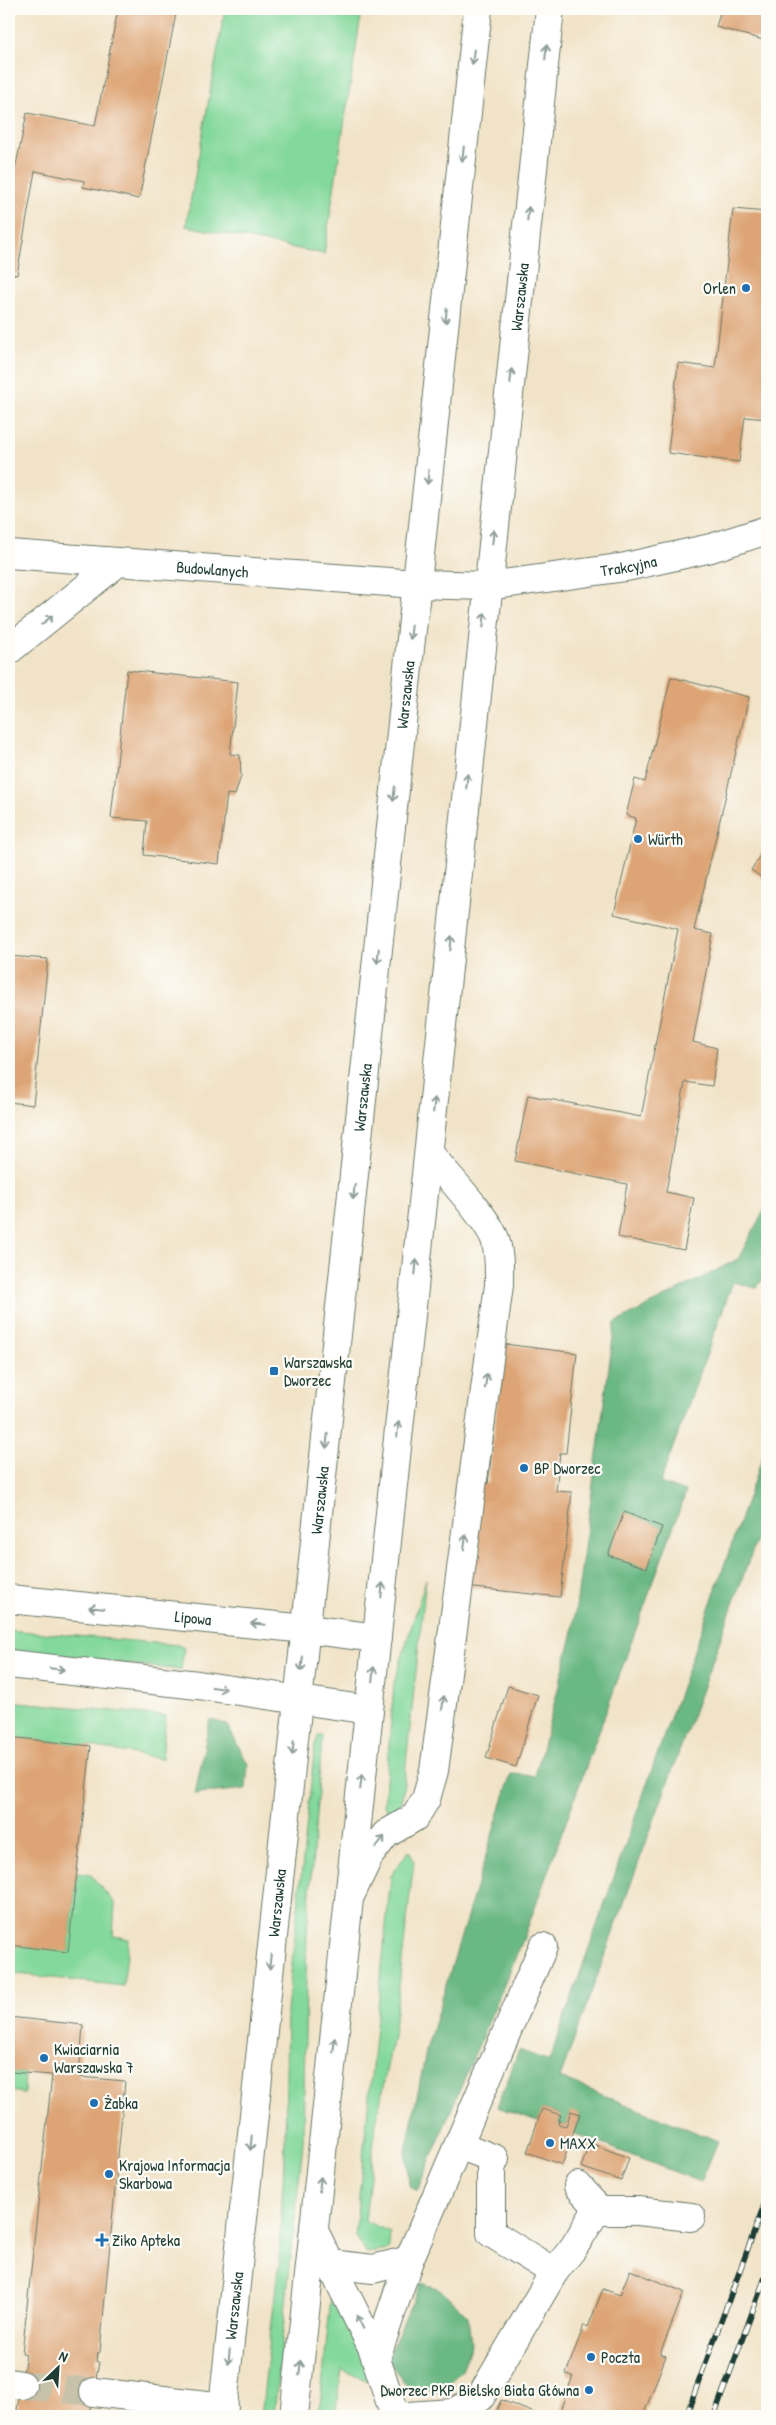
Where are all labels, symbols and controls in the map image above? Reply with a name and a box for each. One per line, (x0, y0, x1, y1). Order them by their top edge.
one-way arrow (541, 45, 551, 61)
one-way arrow (469, 49, 478, 65)
one-way arrow (458, 146, 468, 162)
one-way arrow (524, 206, 533, 222)
street label: Warszawska (505, 262, 534, 332)
place label: Orlen (703, 277, 736, 299)
marker: Orlen (740, 282, 752, 294)
one-way arrow (441, 307, 451, 323)
one-way arrow (506, 368, 516, 384)
one-way arrow (423, 469, 433, 485)
one-way arrow (488, 529, 498, 545)
street label: Trakcyjna (599, 550, 659, 581)
street label: Budowlanych (176, 555, 250, 583)
one-way arrow (479, 612, 489, 628)
one-way arrow (40, 614, 53, 625)
one-way arrow (406, 624, 416, 640)
street label: Warszawska (391, 660, 420, 730)
one-way arrow (463, 774, 472, 790)
one-way arrow (390, 786, 399, 802)
place label: Würth (648, 828, 683, 850)
marker: Würth (632, 833, 644, 845)
one-way arrow (446, 935, 456, 951)
one-way arrow (373, 947, 383, 963)
street label: Warszawska (348, 1062, 377, 1132)
one-way arrow (429, 1097, 439, 1113)
one-way arrow (349, 1184, 359, 1200)
one-way arrow (411, 1259, 421, 1275)
place label: Warszawska Dworzec (284, 1351, 352, 1391)
marker: Warszawska Dworzec (268, 1365, 280, 1377)
one-way arrow (482, 1373, 492, 1389)
one-way arrow (393, 1421, 403, 1437)
one-way arrow (322, 1433, 332, 1449)
place label: BP Dworzec (534, 1457, 601, 1479)
marker: BP Dworzec (518, 1462, 530, 1474)
street label: Warszawska (305, 1465, 334, 1535)
one-way arrow (460, 1534, 470, 1550)
one-way arrow (377, 1582, 387, 1598)
one-way arrow (89, 1603, 105, 1612)
street label: Lipowa (174, 1605, 212, 1630)
one-way arrow (250, 1619, 266, 1629)
one-way arrow (297, 1656, 307, 1672)
one-way arrow (49, 1664, 65, 1673)
one-way arrow (368, 1666, 378, 1682)
one-way arrow (210, 1683, 226, 1693)
one-way arrow (438, 1695, 448, 1711)
one-way arrow (288, 1740, 298, 1756)
one-way arrow (357, 1774, 366, 1790)
one-way arrow (374, 1836, 385, 1849)
street label: Warszawska (262, 1868, 291, 1938)
one-way arrow (265, 1954, 275, 1970)
one-way arrow (329, 2037, 339, 2053)
place label: Kwiaciarnia Warszawska 7 (54, 2038, 134, 2078)
marker: Kwiaciarnia Warszawska 7 (38, 2052, 50, 2064)
place label: Żabka (104, 2092, 138, 2114)
marker: Żabka (88, 2097, 100, 2109)
place label: MAXX (560, 2132, 597, 2154)
one-way arrow (246, 2134, 255, 2150)
marker: MAXX (544, 2137, 556, 2149)
place label: Krajowa Informacja Skarbowa (119, 2154, 230, 2194)
marker: Krajowa Informacja Skarbowa (103, 2168, 115, 2180)
one-way arrow (315, 2177, 324, 2193)
place label: Ziko Apteka (112, 2229, 180, 2251)
marker: Ziko Apteka (96, 2234, 108, 2246)
street label: Warszawska (219, 2271, 248, 2341)
one-way arrow (355, 2314, 365, 2329)
north arrow (32, 2342, 82, 2392)
text: N (56, 2346, 72, 2366)
place label: Poczta (601, 2346, 640, 2368)
one-way arrow (224, 2348, 234, 2364)
marker: Poczta (585, 2351, 597, 2363)
one-way arrow (295, 2360, 305, 2376)
place label: Dworzec PKP Bielsko Biała Główna (380, 2379, 579, 2401)
marker: Dworzec PKP Bielsko Biała Główna (583, 2384, 595, 2396)

